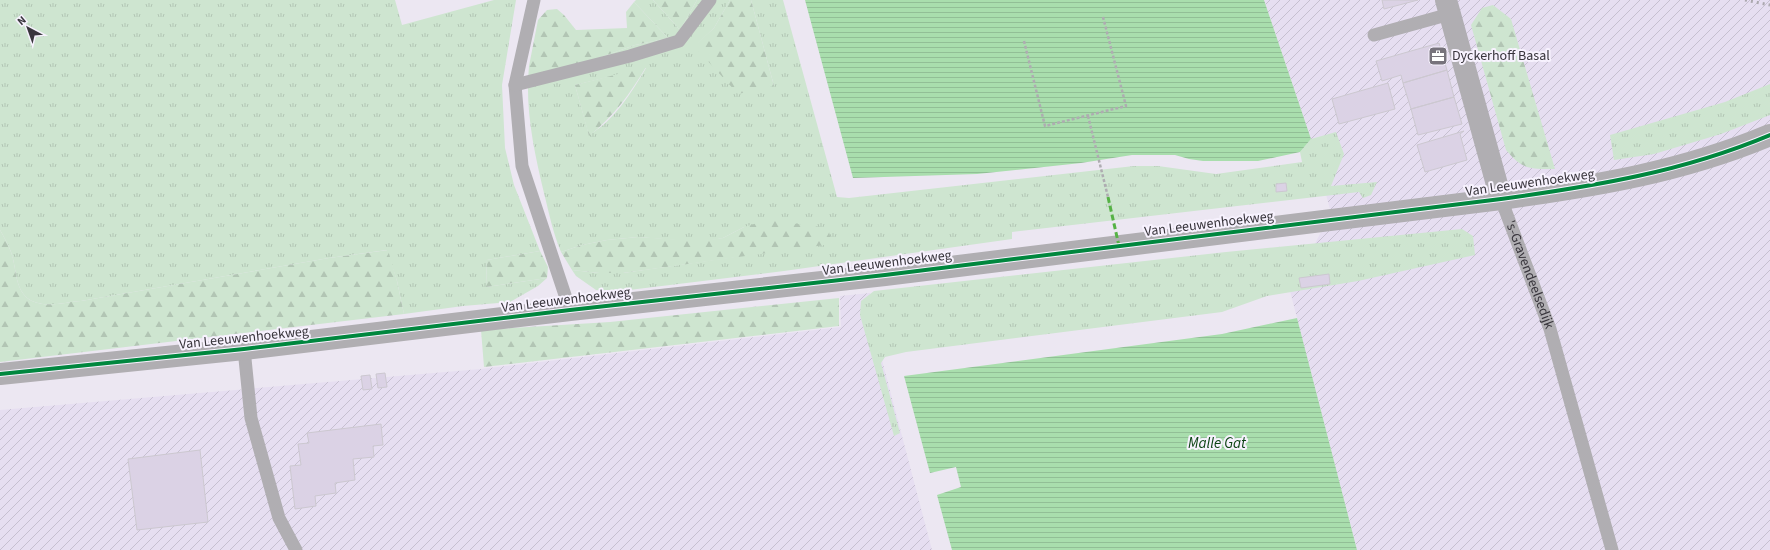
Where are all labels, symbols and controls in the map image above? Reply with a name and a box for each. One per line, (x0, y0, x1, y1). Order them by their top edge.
north arrow (8, 8, 48, 48)
text: N (14, 13, 29, 29)
office icon: Dyckerhoff Basal (1427, 45, 1449, 67)
place label: Dyckerhoff Basal (1452, 46, 1550, 66)
street label: Van Leeuwenhoekweg (1464, 164, 1596, 202)
street label: Van Leeuwenhoekweg (1143, 206, 1275, 242)
street label: 's-Gravendeelsedijk (1500, 218, 1559, 332)
street label: Van Leeuwenhoekweg (821, 245, 953, 281)
street label: Van Leeuwenhoekweg (500, 282, 632, 318)
street label: Van Leeuwenhoekweg (178, 321, 310, 355)
water label: Malle Gat (1188, 433, 1247, 454)

